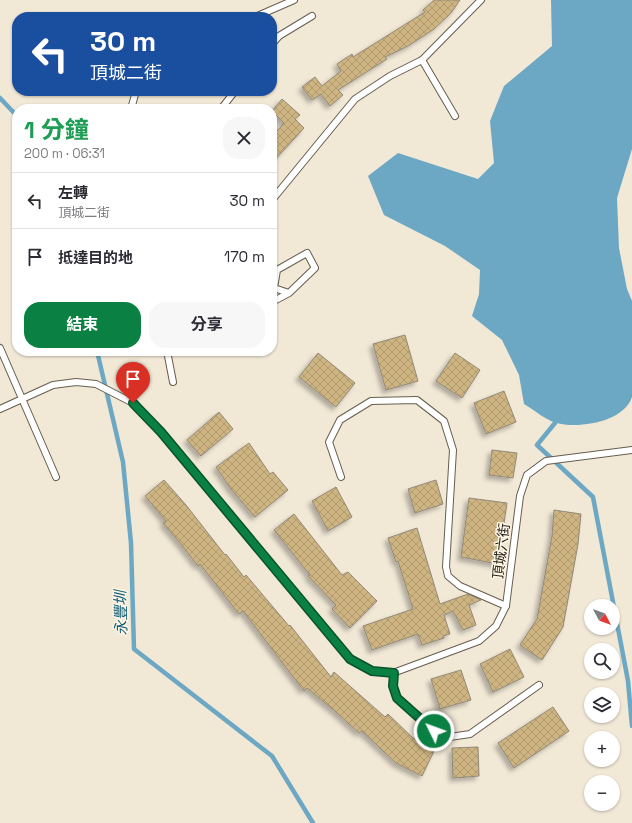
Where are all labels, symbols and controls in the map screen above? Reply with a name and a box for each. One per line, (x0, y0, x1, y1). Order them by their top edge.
text: 30 m (90, 23, 156, 59)
icon: left (24, 28, 76, 80)
text: 頂城二街 (90, 61, 162, 84)
text: 1 分鐘 (24, 114, 89, 145)
button: close (223, 117, 265, 159)
text: 200 m · 06:31 (24, 145, 105, 162)
text: 左轉 (58, 183, 88, 202)
icon: left (24, 190, 46, 212)
text: 30 m (230, 191, 265, 210)
text: 頂城二街 (58, 204, 110, 221)
icon: arrive (24, 246, 46, 268)
text: 170 m (224, 247, 265, 266)
text: 抵達目的地 (58, 248, 133, 267)
button: 結束 (24, 302, 141, 348)
button: 分享 (149, 302, 265, 348)
pin (116, 362, 150, 403)
icon: arrive (122, 368, 144, 390)
street label: 頂城六街 (489, 522, 513, 580)
water label: 永豐圳 (111, 588, 130, 636)
north arrow (584, 599, 620, 635)
map controls (584, 599, 620, 811)
button: search (584, 643, 620, 679)
button: layers (584, 687, 620, 723)
position arrow (413, 710, 455, 752)
button: + (584, 731, 620, 767)
button: − (584, 775, 620, 811)

